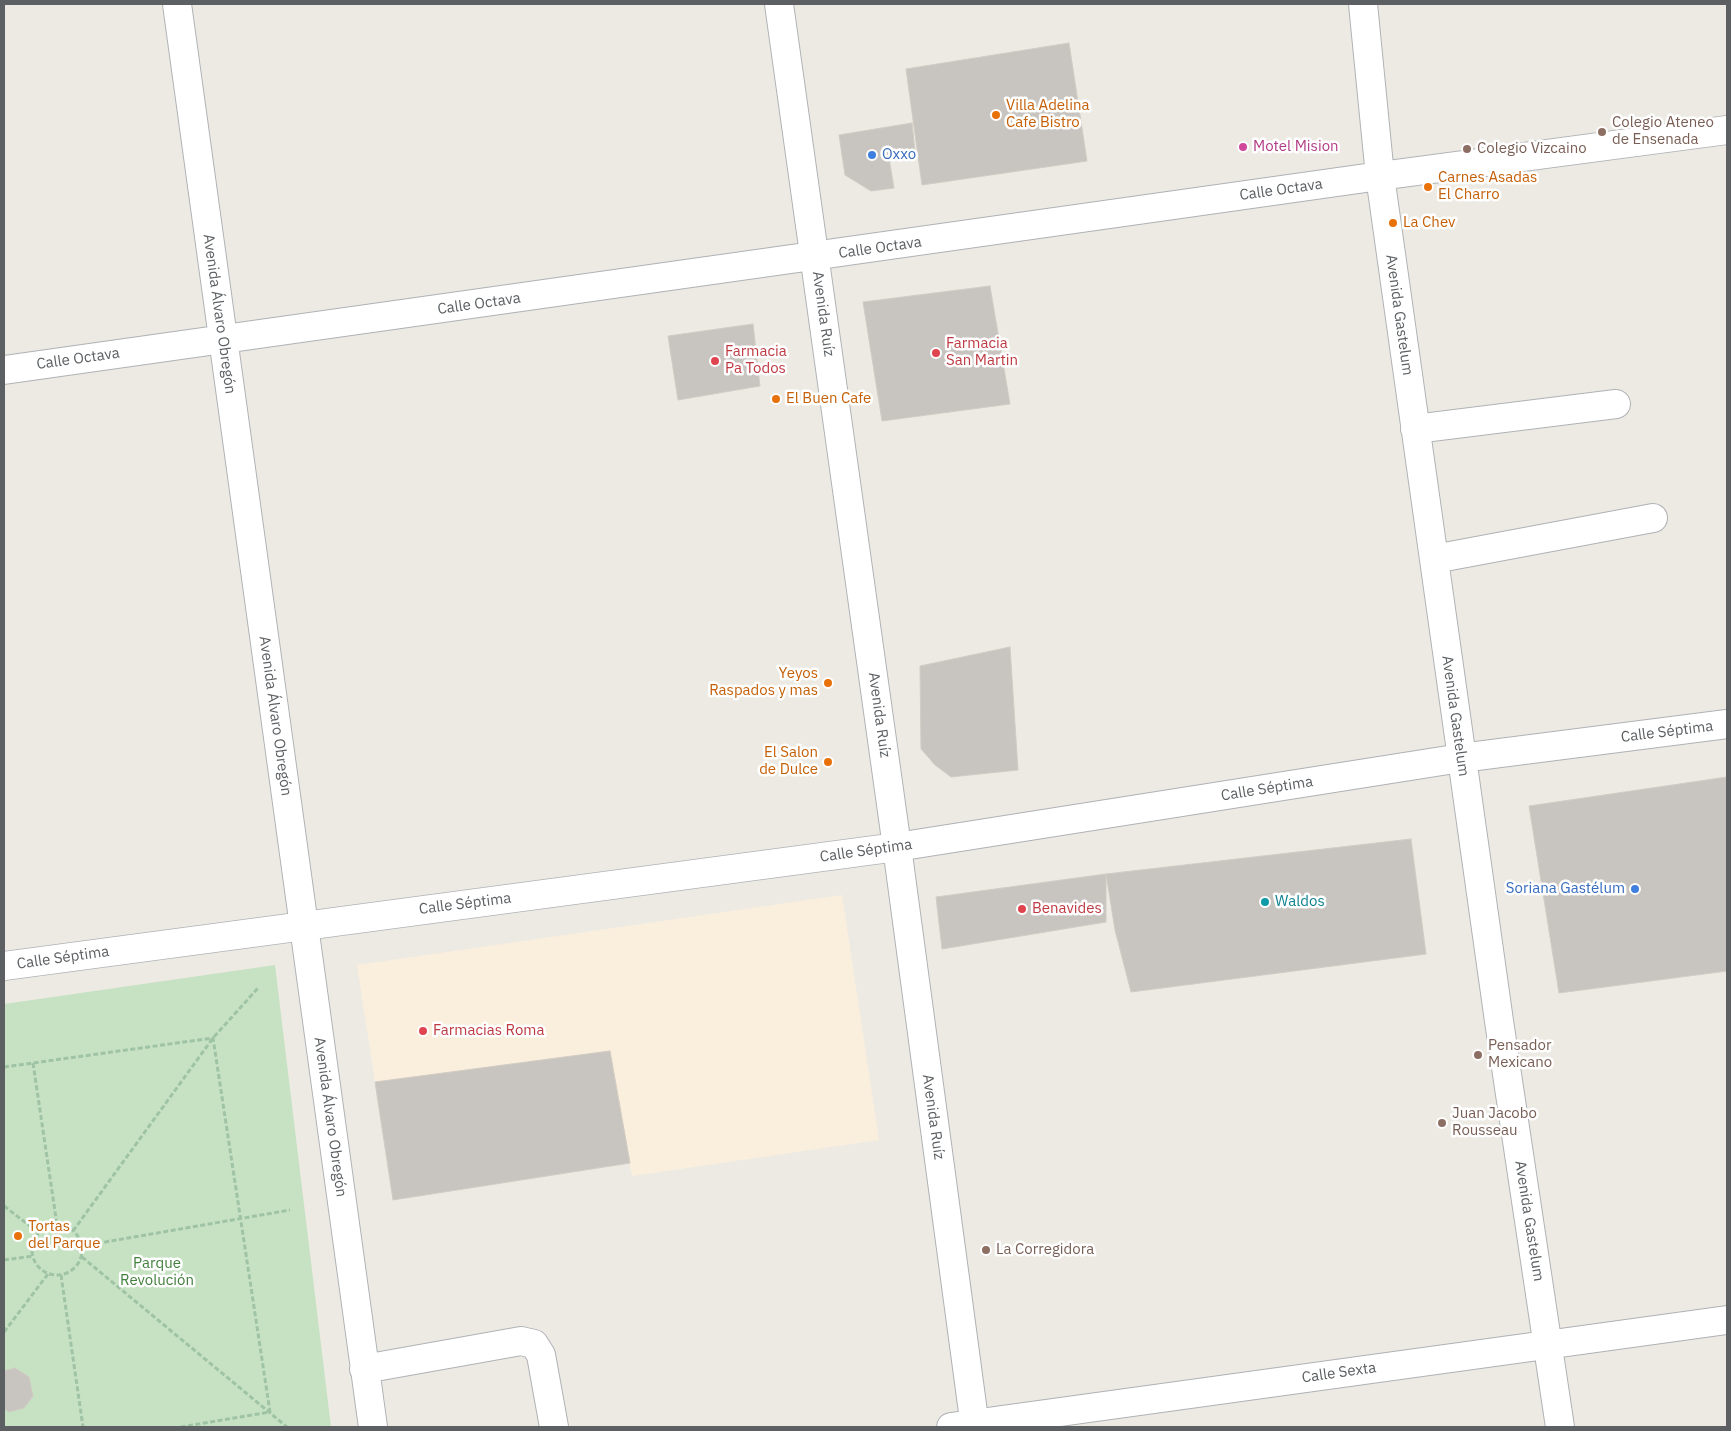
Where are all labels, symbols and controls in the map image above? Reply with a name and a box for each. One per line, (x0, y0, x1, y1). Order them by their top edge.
place label: Villa Adelina Cafe Bistro (1006, 97, 1089, 132)
marker: Villa Adelina Cafe Bistro (990, 109, 1002, 121)
place label: Colegio Ateneo de Ensenada (1612, 114, 1714, 149)
marker: Colegio Ateneo de Ensenada (1596, 126, 1608, 138)
place label: Motel Mision (1253, 138, 1339, 156)
place label: Colegio Vizcaino (1477, 140, 1587, 158)
marker: Motel Mision (1237, 141, 1249, 153)
marker: Colegio Vizcaino (1461, 143, 1473, 155)
place label: Oxxo (882, 146, 916, 164)
marker: Oxxo (866, 149, 878, 161)
place label: Carnes Asadas El Charro (1438, 169, 1537, 204)
street label: Calle Octava (1238, 175, 1324, 205)
marker: Carnes Asadas El Charro (1422, 181, 1434, 193)
place label: La Chev (1403, 214, 1455, 232)
marker: La Chev (1387, 217, 1399, 229)
street label: Avenida Álvaro Obregón (199, 233, 239, 395)
street label: Calle Octava (837, 233, 923, 263)
street label: Avenida Gastelum (1382, 253, 1416, 377)
street label: Avenida Ruíz (808, 270, 838, 358)
street label: Calle Octava (436, 289, 522, 319)
place label: Farmacia San Martin (946, 335, 1018, 370)
place label: Farmacia Pa Todos (725, 343, 787, 378)
street label: Calle Octava (35, 344, 121, 374)
marker: Farmacia San Martin (930, 347, 942, 359)
marker: Farmacia Pa Todos (709, 355, 721, 367)
place label: El Buen Cafe (786, 390, 871, 408)
marker: El Buen Cafe (770, 393, 782, 405)
street label: Avenida Álvaro Obregón (255, 635, 295, 797)
street label: Avenida Gastelum (1438, 654, 1472, 778)
place label: Yeyos Raspados y mas (709, 665, 818, 700)
street label: Avenida Ruíz (864, 671, 894, 759)
marker: Yeyos Raspados y mas (822, 677, 834, 689)
street label: Calle Séptima (1620, 717, 1714, 747)
place label: El Salon de Dulce (759, 744, 818, 779)
marker: El Salon de Dulce (822, 756, 834, 768)
street label: Calle Séptima (1220, 773, 1314, 805)
street label: Calle Séptima (819, 836, 913, 866)
place label: Soriana Gastélum (1506, 880, 1625, 898)
marker: Soriana Gastélum (1629, 883, 1641, 895)
street label: Calle Séptima (418, 889, 512, 919)
place label: Waldos (1275, 893, 1325, 911)
marker: Waldos (1259, 896, 1271, 908)
place label: Benavides (1032, 900, 1102, 918)
marker: Benavides (1016, 903, 1028, 915)
street label: Calle Séptima (16, 943, 110, 973)
place label: Farmacias Roma (433, 1022, 544, 1040)
marker: Farmacias Roma (417, 1025, 429, 1037)
street label: Avenida Álvaro Obregón (310, 1036, 350, 1198)
place label: Pensador Mexicano (1488, 1037, 1552, 1072)
marker: Pensador Mexicano (1472, 1049, 1484, 1061)
street label: Avenida Ruíz (918, 1073, 948, 1161)
place label: Juan Jacobo Rousseau (1452, 1105, 1537, 1140)
marker: Juan Jacobo Rousseau (1436, 1117, 1448, 1129)
street label: Avenida Gastelum (1511, 1159, 1547, 1283)
place label: Tortas del Parque (28, 1218, 100, 1253)
marker: Tortas del Parque (12, 1230, 24, 1242)
place label: La Corregidora (996, 1241, 1094, 1259)
marker: La Corregidora (980, 1244, 992, 1256)
park label: Parque Revolución (120, 1255, 194, 1290)
street label: Calle Sexta (1301, 1359, 1377, 1387)

